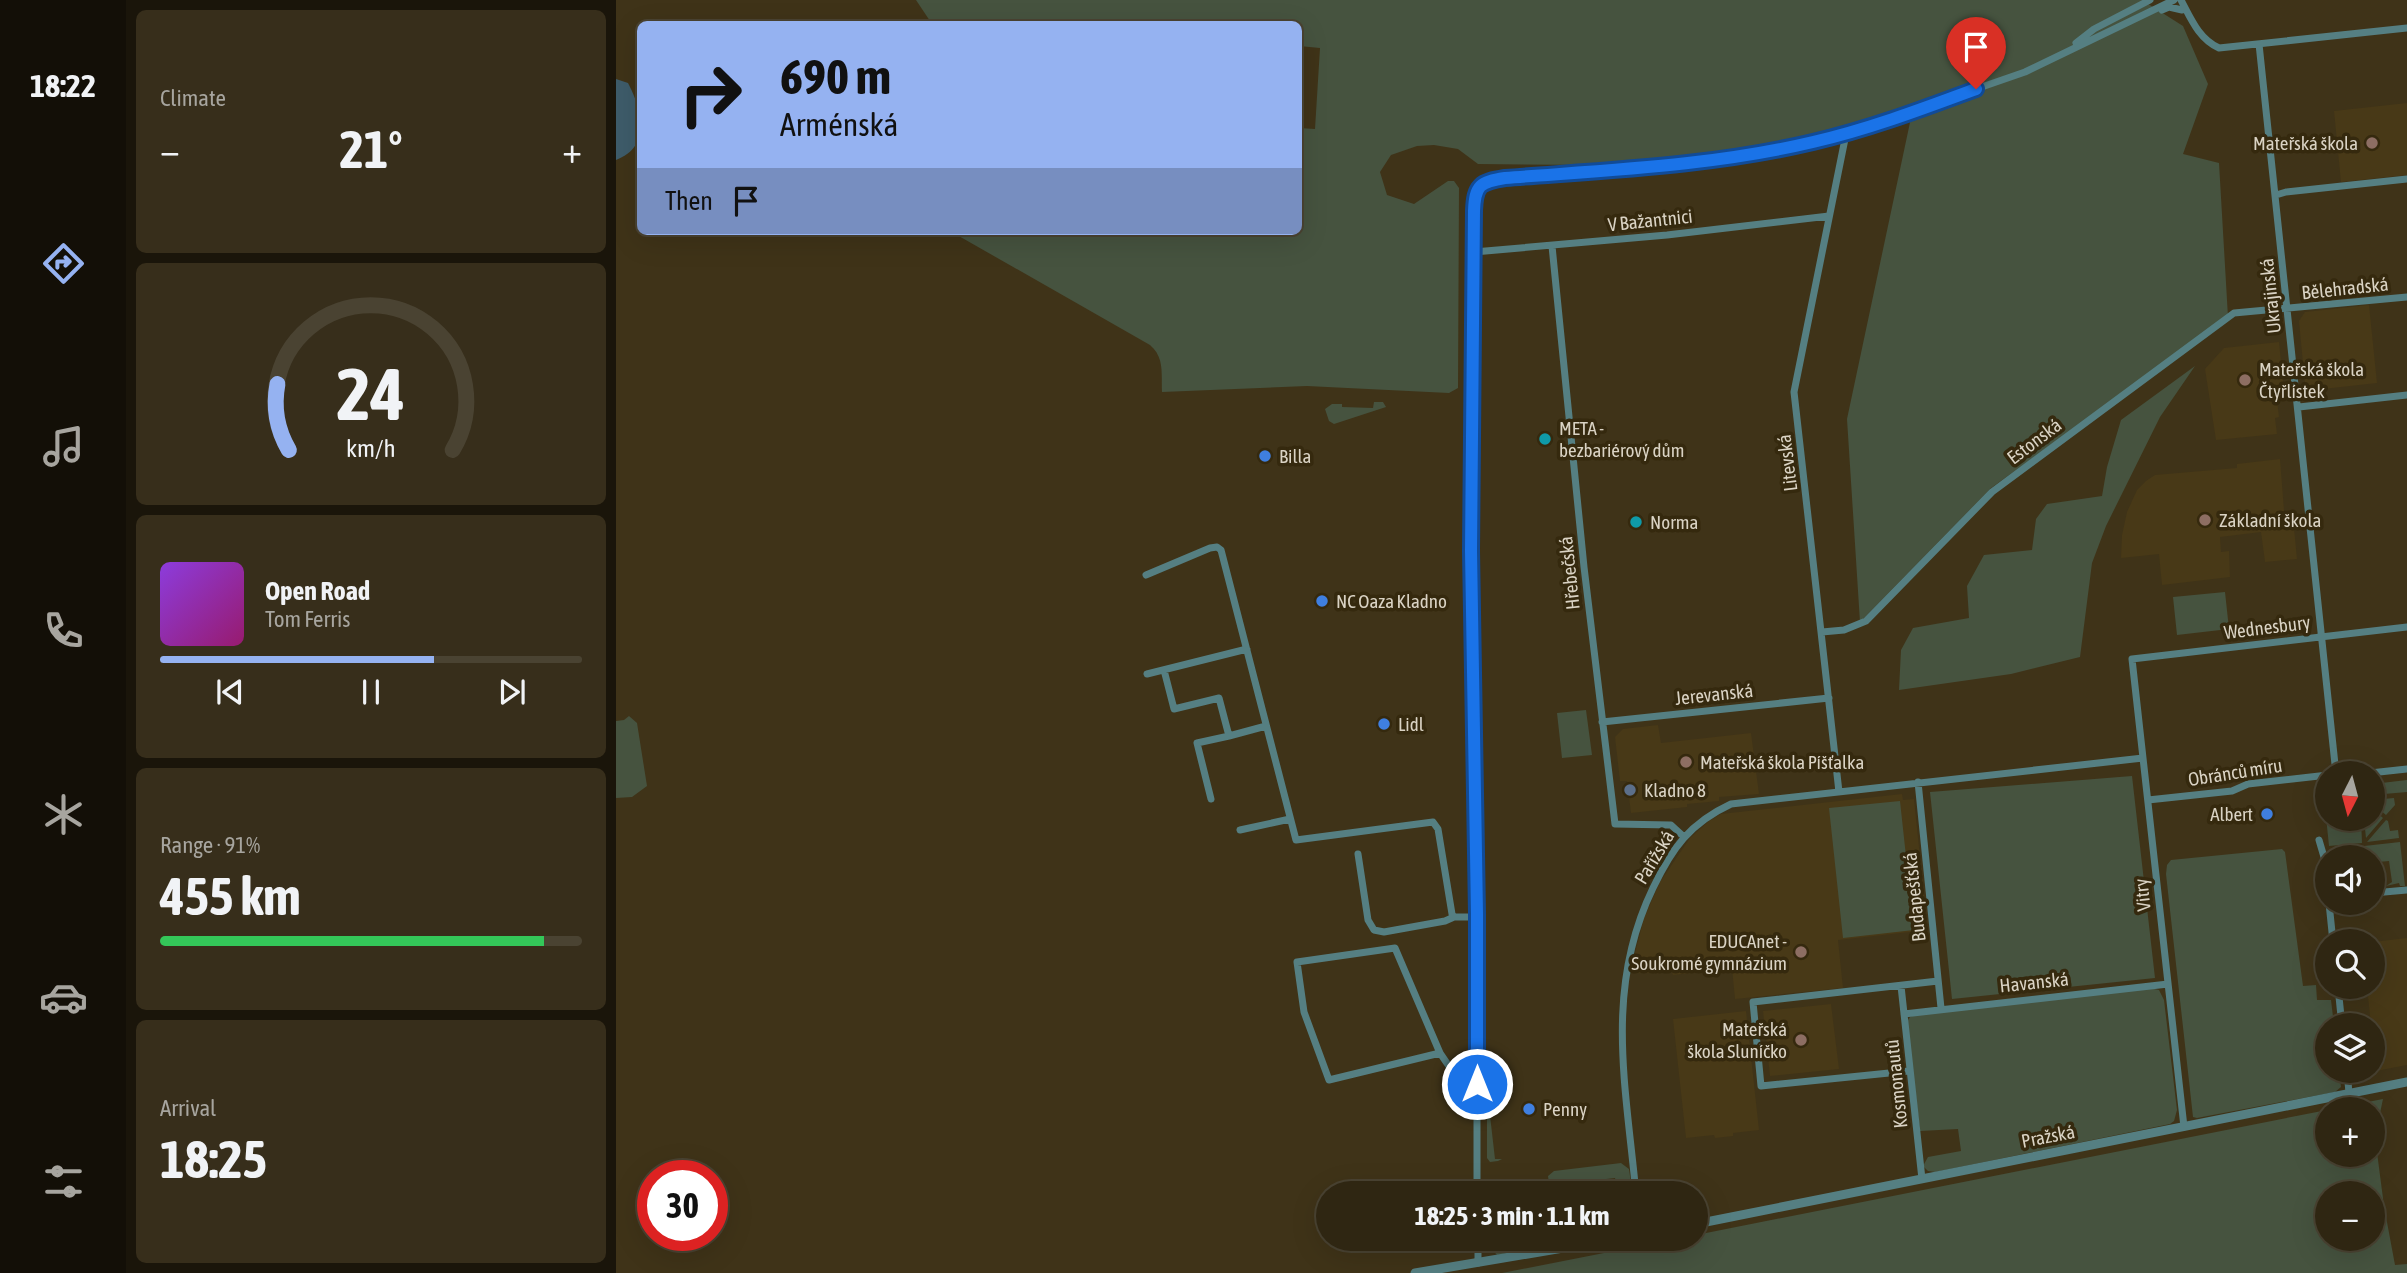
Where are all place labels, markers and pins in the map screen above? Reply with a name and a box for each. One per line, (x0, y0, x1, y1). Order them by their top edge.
pin (1946, 17, 2006, 89)
place label: Mateřská škola (2253, 132, 2358, 154)
marker: Mateřská škola (2364, 135, 2380, 151)
place label: Mateřská škola Čtyřlístek (2259, 358, 2364, 402)
marker: Mateřská škola Čtyřlístek (2237, 372, 2253, 388)
place label: META - bezbariérový dům (1559, 417, 1684, 461)
marker: META - bezbariérový dům (1537, 431, 1553, 447)
place label: Billa (1279, 445, 1311, 467)
marker: Billa (1257, 448, 1273, 464)
place label: Základní škola (2219, 509, 2321, 531)
place label: Norma (1650, 511, 1698, 533)
marker: Základní škola (2197, 512, 2213, 528)
marker: Norma (1628, 514, 1644, 530)
place label: NC Oaza Kladno (1336, 590, 1447, 612)
marker: NC Oaza Kladno (1314, 593, 1330, 609)
place label: Lidl (1398, 713, 1424, 735)
marker: Lidl (1376, 716, 1392, 732)
place label: Mateřská škola Píšťalka (1700, 751, 1864, 773)
marker: Mateřská škola Píšťalka (1678, 754, 1694, 770)
place label: Kladno 8 (1644, 779, 1706, 801)
marker: Kladno 8 (1622, 782, 1638, 798)
place label: Albert (2210, 803, 2253, 825)
marker: Albert (2259, 806, 2275, 822)
place label: EDUCAnet - Soukromé gymnázium (1631, 930, 1787, 974)
marker: EDUCAnet - Soukromé gymnázium (1793, 944, 1809, 960)
place label: Mateřská škola Sluníčko (1687, 1018, 1787, 1062)
marker: Mateřská škola Sluníčko (1793, 1032, 1809, 1048)
place label: Penny (1543, 1098, 1587, 1120)
marker: Penny (1521, 1101, 1537, 1117)

